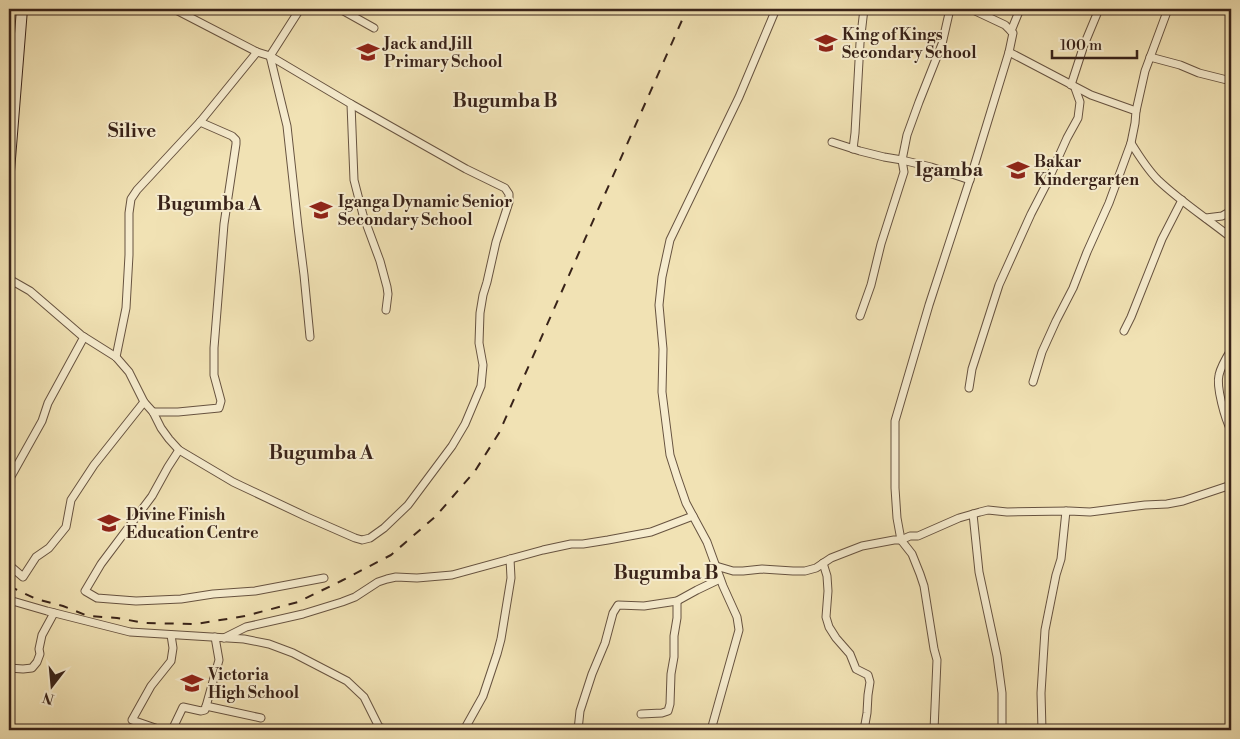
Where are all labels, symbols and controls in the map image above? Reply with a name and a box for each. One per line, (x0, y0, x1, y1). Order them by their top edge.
place label: King of Kings Secondary School (842, 25, 977, 63)
scale bar (1052, 28, 1138, 60)
school or university icon: King of Kings Secondary School (813, 30, 839, 56)
place label: Jack and Jill Primary School (382, 34, 503, 72)
text: 100 m (1060, 36, 1102, 55)
school or university icon: Jack and Jill Primary School (355, 39, 381, 65)
district label: Bugumba B (452, 89, 558, 113)
district label: Silive (108, 119, 156, 143)
place label: Bakar Kindergarten (1034, 152, 1139, 190)
school or university icon: Bakar Kindergarten (1005, 157, 1031, 183)
district label: Igamba (915, 158, 984, 182)
district label: Bugumba A (157, 192, 262, 216)
place label: Iganga Dynamic Senior Secondary School (338, 192, 512, 230)
school or university icon: Iganga Dynamic Senior Secondary School (308, 197, 334, 223)
district label: Bugumba A (269, 441, 374, 465)
place label: Divine Finish Education Centre (126, 505, 259, 543)
school or university icon: Divine Finish Education Centre (96, 510, 122, 536)
district label: Bugumba B (613, 561, 719, 585)
north arrow (28, 662, 78, 712)
place label: Victoria High School (207, 665, 300, 703)
school or university icon: Victoria High School (179, 670, 205, 696)
text: N (41, 687, 56, 708)

